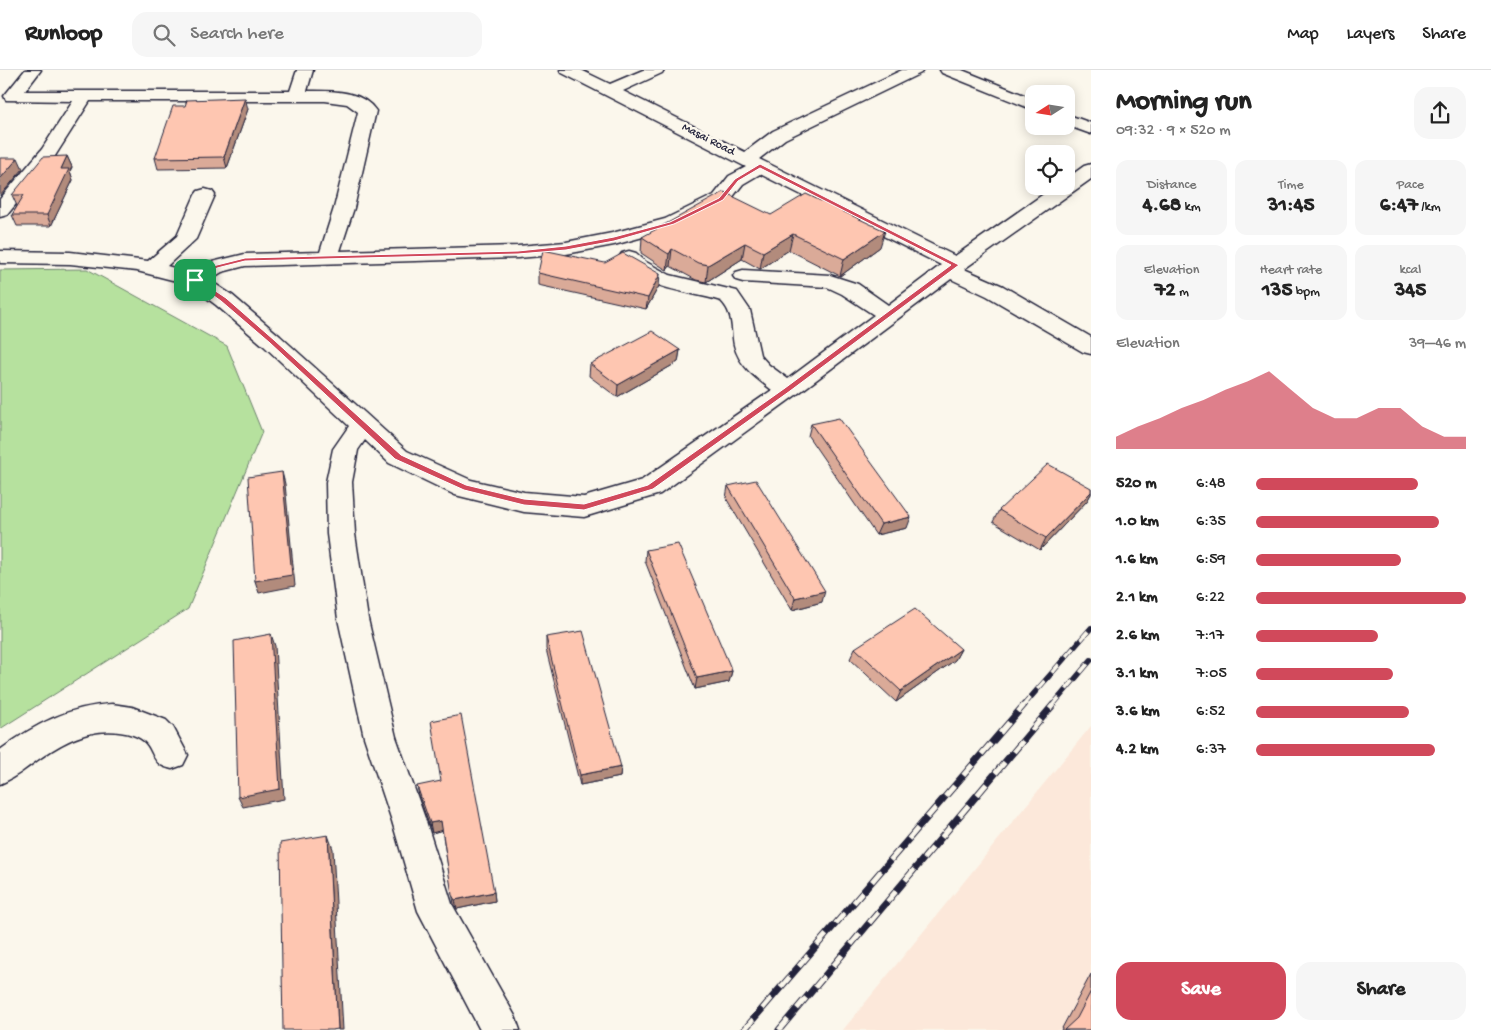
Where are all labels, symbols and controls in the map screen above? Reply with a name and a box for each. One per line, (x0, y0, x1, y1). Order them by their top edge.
search box (132, 12, 482, 57)
text: Runloop (25, 20, 102, 49)
icon: search (150, 21, 178, 49)
text: Search here (190, 23, 284, 46)
text: Map (1287, 24, 1319, 45)
text: Layers (1347, 24, 1394, 45)
text: Share (1422, 24, 1466, 45)
north arrow (1025, 85, 1075, 135)
map controls (1025, 85, 1075, 195)
text: Morning run (1116, 86, 1251, 119)
button: share (1414, 87, 1466, 139)
street label: Masai Road (679, 121, 738, 160)
text: 09:32 · 9 × 520 m (1116, 122, 1231, 141)
button: locate (1025, 145, 1075, 195)
text: Distance (1147, 177, 1196, 194)
text: Time (1278, 177, 1304, 194)
text: Pace (1397, 177, 1424, 194)
text: 4.68 (1143, 194, 1181, 219)
text: 31:45 (1268, 194, 1314, 219)
text: 6:47 (1380, 194, 1418, 219)
text: km (1181, 199, 1201, 216)
text: /km (1418, 199, 1441, 216)
pin (174, 259, 216, 301)
text: Elevation (1144, 262, 1199, 279)
text: Heart rate (1260, 262, 1322, 279)
text: kcal (1399, 262, 1421, 279)
icon: arrive (181, 266, 209, 294)
text: 72 (1154, 279, 1176, 304)
text: 135 (1262, 279, 1292, 304)
text: 345 (1394, 279, 1426, 304)
text: m (1176, 284, 1189, 301)
text: bpm (1292, 284, 1320, 301)
text: Elevation (1116, 335, 1180, 354)
text: 39–46 m (1409, 335, 1466, 354)
text: 520 m (1116, 475, 1157, 494)
text: 6:48 (1196, 475, 1225, 494)
text: 1.0 km (1116, 513, 1159, 532)
text: 6:35 (1196, 513, 1226, 532)
text: 1.6 km (1116, 551, 1158, 570)
text: 6:59 (1196, 551, 1226, 570)
text: 2.1 km (1116, 589, 1158, 608)
text: 6:22 (1196, 589, 1225, 608)
text: 2.6 km (1116, 627, 1159, 646)
text: 7:17 (1196, 627, 1224, 646)
text: 3.1 km (1116, 665, 1158, 684)
text: 7:05 (1196, 665, 1227, 684)
text: 3.6 km (1116, 703, 1160, 722)
text: 6:52 (1196, 703, 1225, 722)
text: 4.2 km (1116, 741, 1159, 760)
text: 6:37 (1196, 741, 1226, 760)
button: Save (1116, 962, 1286, 1020)
button: Share (1296, 962, 1466, 1020)

